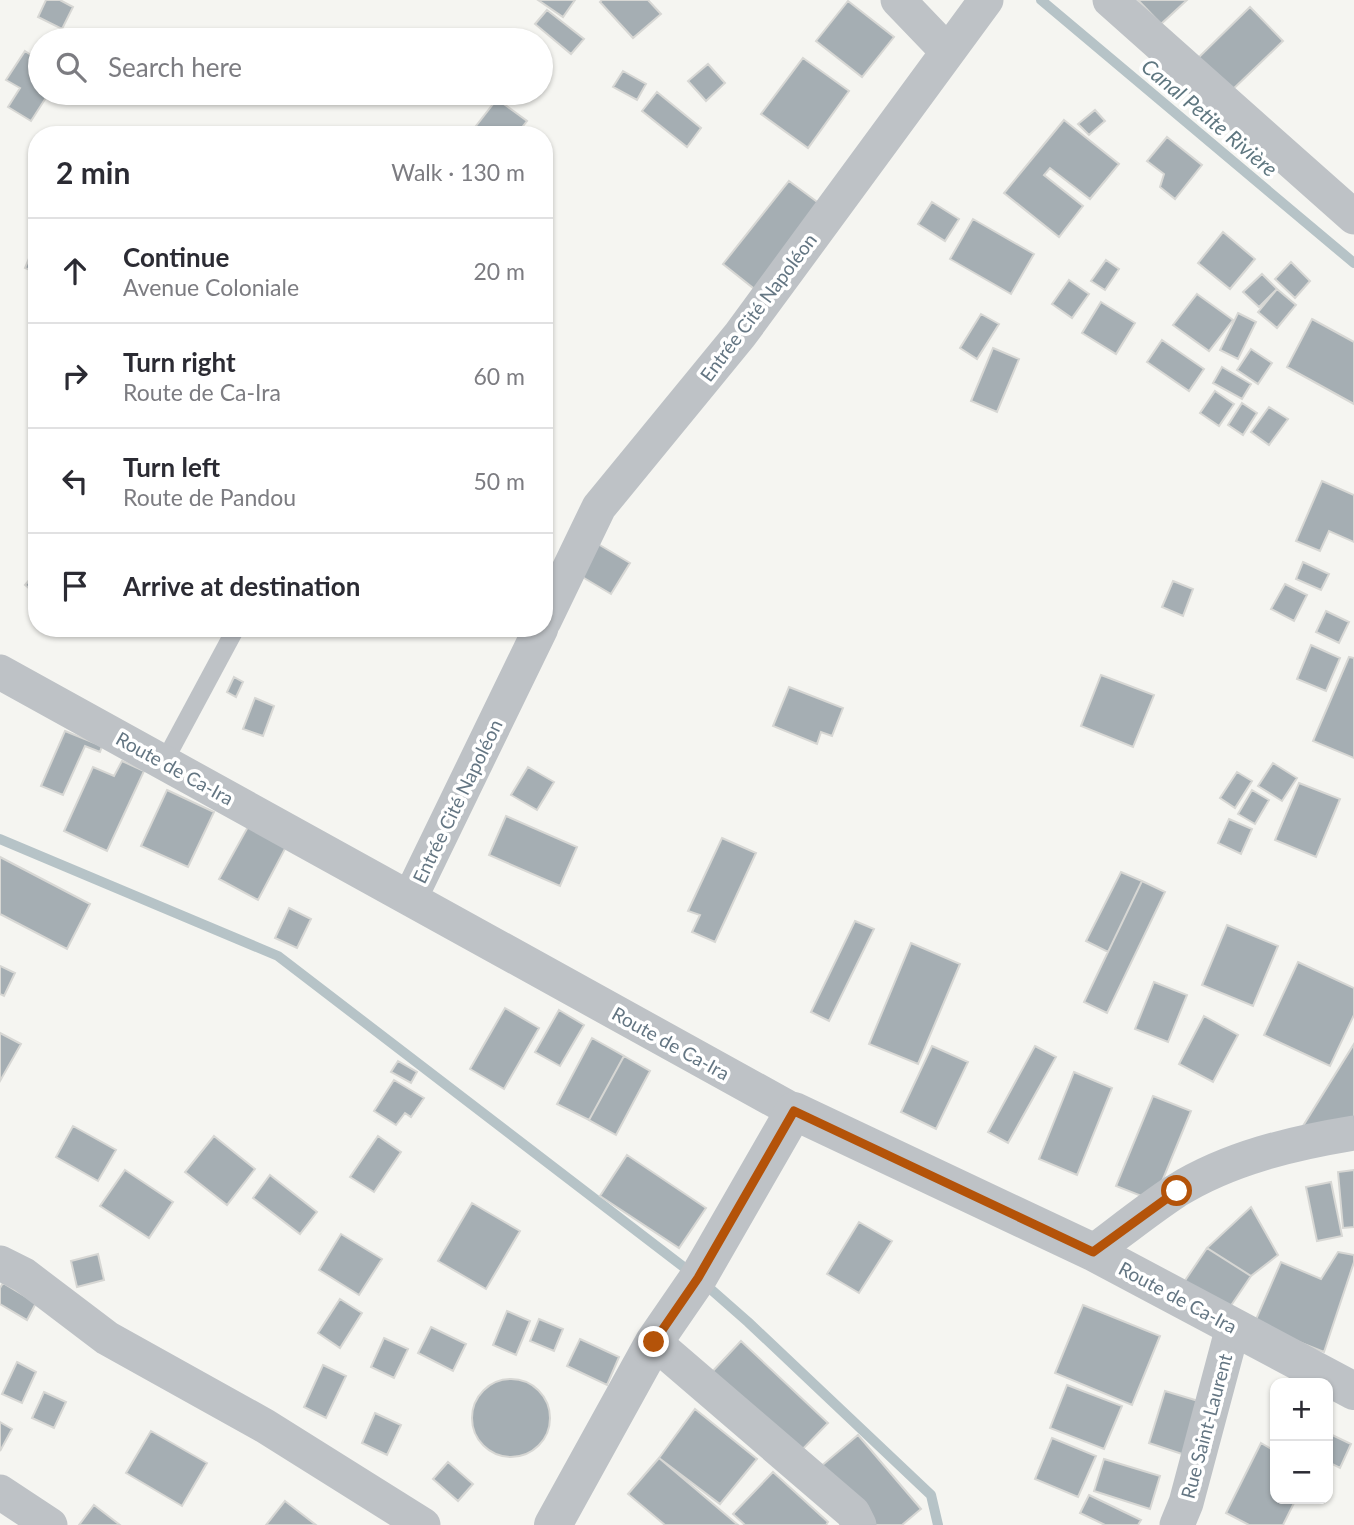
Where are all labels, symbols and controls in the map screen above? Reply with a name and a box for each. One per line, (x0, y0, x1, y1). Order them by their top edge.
search box (28, 28, 553, 105)
icon: search (52, 48, 90, 86)
text: Search here (108, 51, 242, 83)
water label: Canal Petite Rivière (1137, 53, 1283, 181)
text: 2 min (56, 154, 130, 190)
text: Walk · 130 m (391, 158, 525, 186)
street label: Entrée Cité Napoléon (695, 228, 821, 386)
text: Continue (123, 241, 229, 273)
icon: ahead (56, 252, 94, 290)
text: 20 m (474, 257, 525, 285)
text: Avenue Coloniale (123, 273, 299, 301)
text: Turn right (123, 346, 236, 378)
icon: right (56, 357, 94, 395)
text: 60 m (474, 362, 525, 390)
text: Route de Ca-Ira (123, 378, 281, 406)
text: Turn left (123, 451, 220, 483)
icon: left (56, 462, 94, 500)
text: 50 m (474, 467, 525, 495)
text: Route de Pandou (123, 483, 296, 511)
icon: arrive (56, 567, 94, 605)
text: Arrive at destination (123, 570, 360, 602)
street label: Entrée Cité Napoléon (407, 715, 507, 887)
street label: Route de Ca-Ira (112, 726, 238, 810)
street label: Route de Ca-Ira (608, 1001, 734, 1085)
route start (1161, 1175, 1192, 1206)
street label: Route de Ca-Ira (1115, 1256, 1241, 1338)
route end (638, 1326, 669, 1357)
street label: Rue Saint-Laurent (1176, 1351, 1236, 1501)
map controls (1270, 1378, 1333, 1504)
button: + (1270, 1378, 1333, 1441)
button: − (1270, 1441, 1333, 1504)

